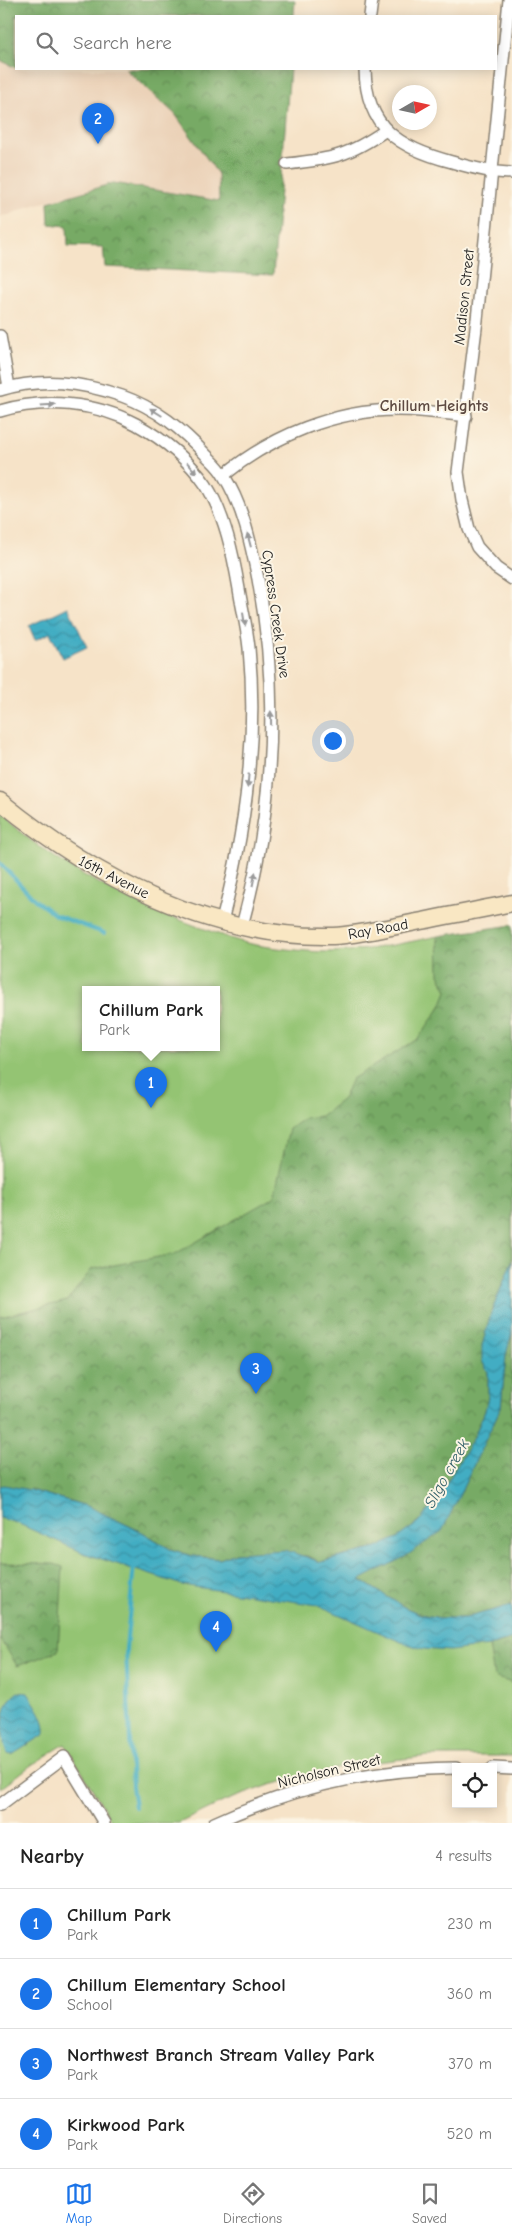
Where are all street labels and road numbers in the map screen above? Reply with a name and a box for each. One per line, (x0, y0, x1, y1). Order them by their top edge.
street label: Madison Street (450, 247, 478, 346)
street label: Cypress Creek Drive (258, 549, 294, 680)
street label: 16th Avenue (76, 851, 153, 903)
street label: Ray Road (347, 915, 409, 943)
street label: Nicholson Street (276, 1750, 383, 1792)

